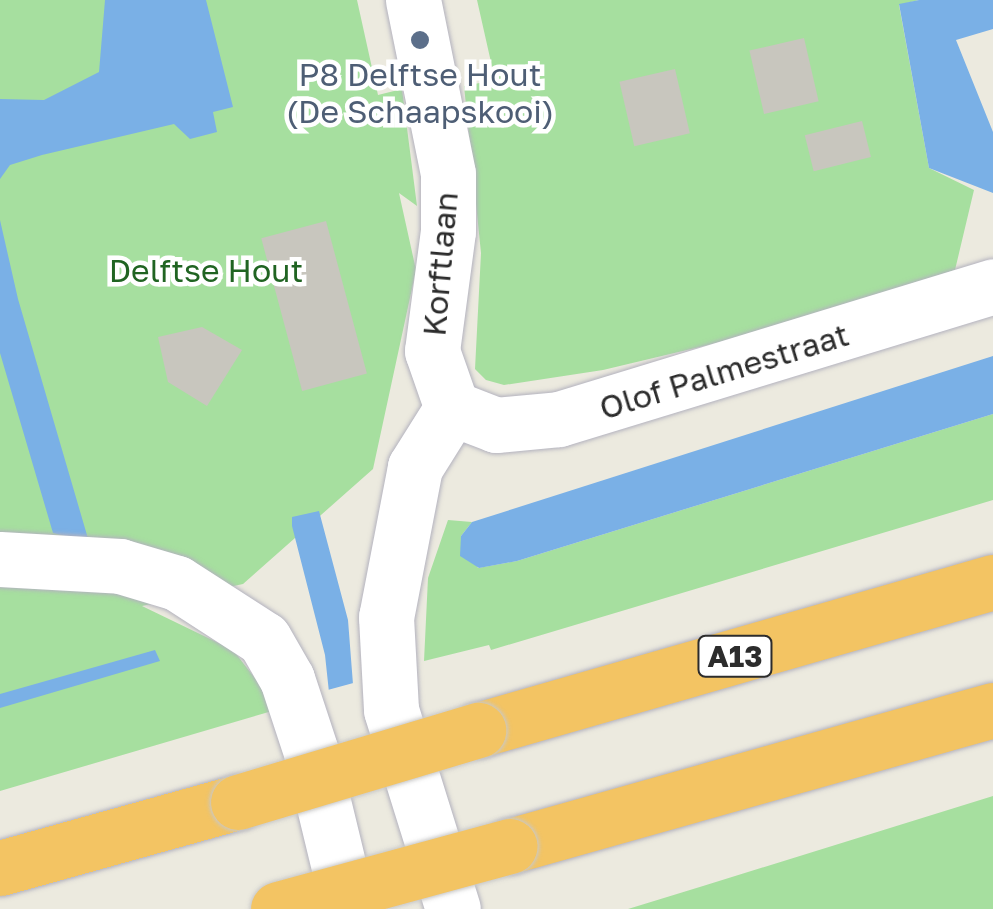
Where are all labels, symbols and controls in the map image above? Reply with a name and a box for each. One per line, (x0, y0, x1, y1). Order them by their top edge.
marker: P8 Delftse Hout (De Schaapskooi) (409, 29, 431, 51)
place label: P8 Delftse Hout (De Schaapskooi) (286, 56, 554, 131)
street label: Korftlaan (415, 190, 465, 338)
park label: Delftse Hout (109, 251, 303, 289)
street label: Olof Palmestraat (595, 315, 853, 427)
road number: A13 (695, 631, 775, 681)

